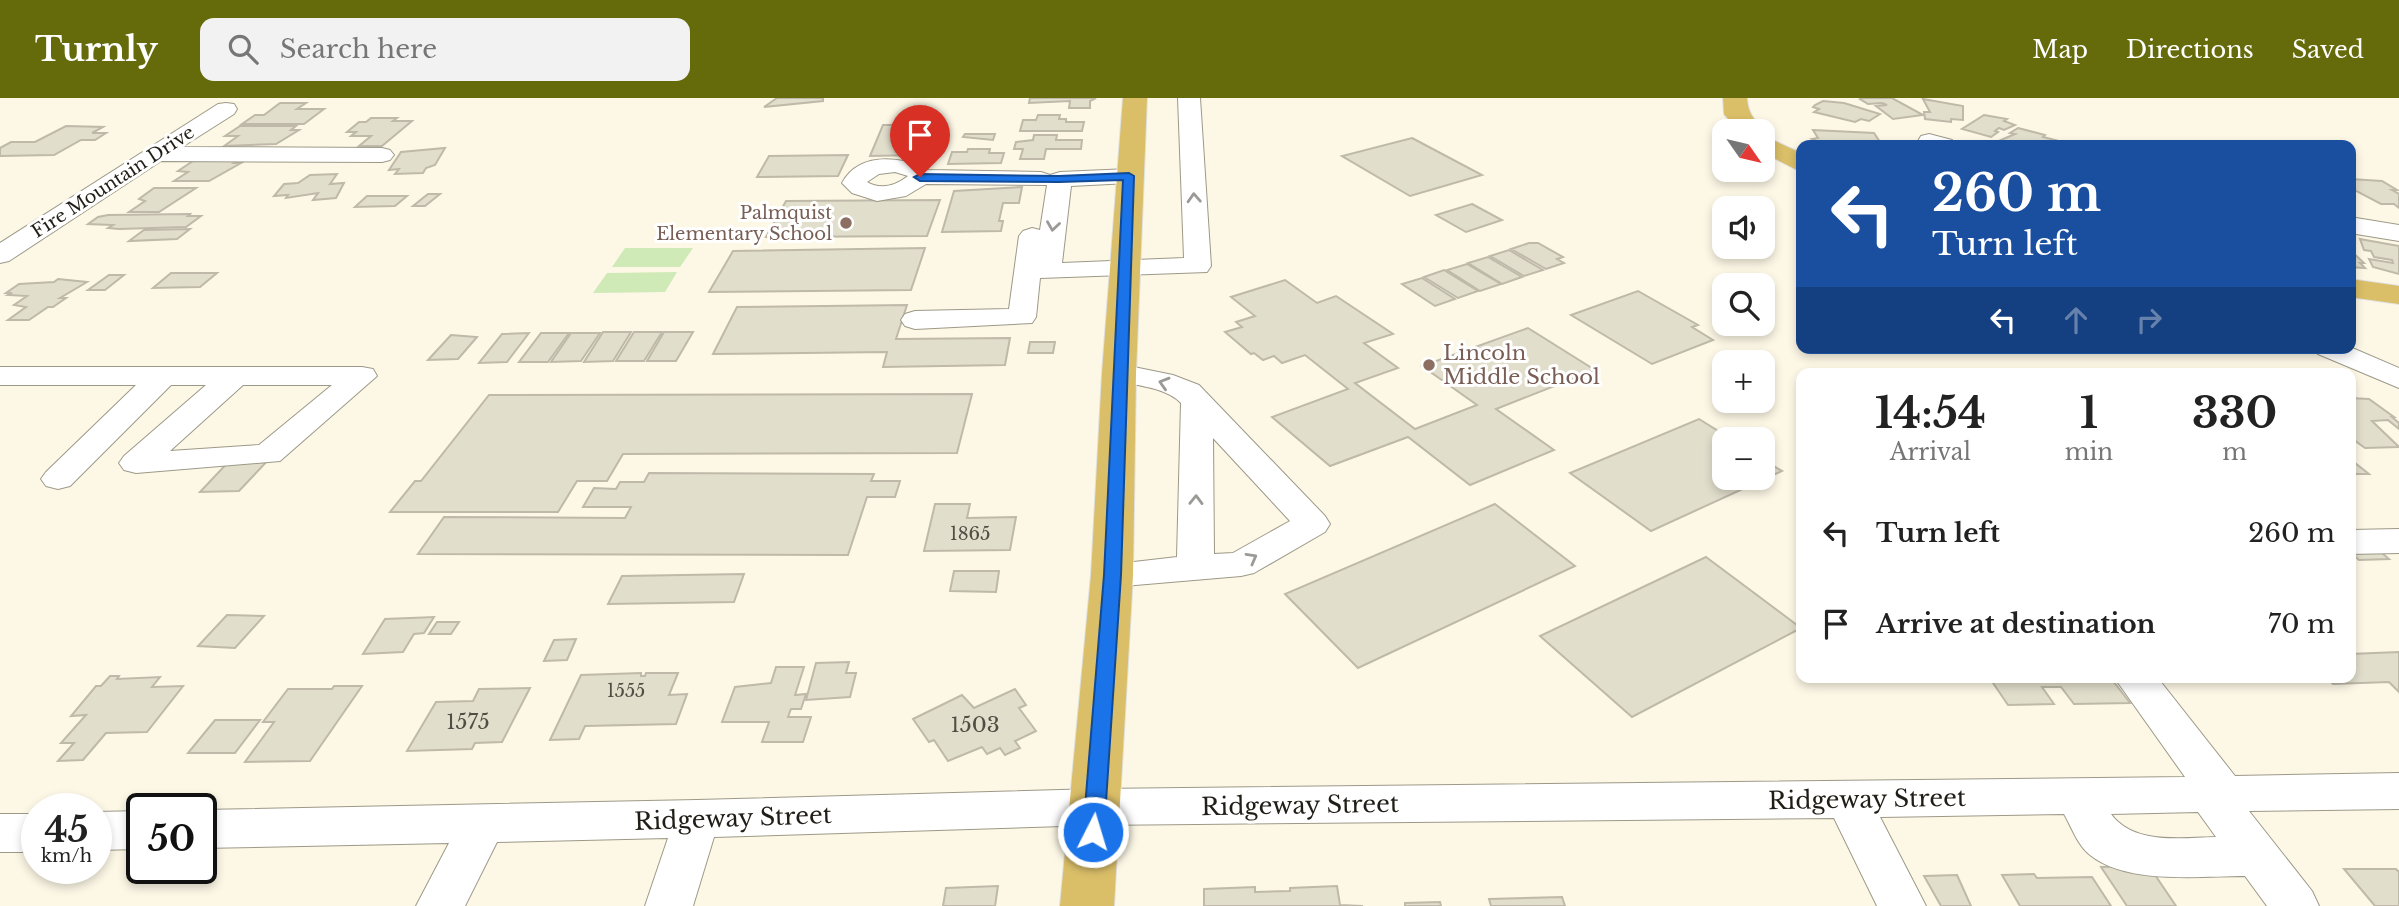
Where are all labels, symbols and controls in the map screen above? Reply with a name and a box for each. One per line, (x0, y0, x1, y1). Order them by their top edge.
search box (200, 18, 690, 81)
text: Turnly (35, 29, 158, 70)
icon: search (224, 30, 262, 68)
text: Search here (280, 33, 437, 65)
text: Map (2032, 35, 2088, 64)
text: Directions (2126, 35, 2254, 64)
text: Saved (2292, 35, 2364, 64)
pin (890, 105, 950, 177)
icon: arrive (901, 116, 939, 154)
north arrow (1712, 119, 1774, 182)
map controls (1712, 119, 1775, 490)
street label: Fire Mountain Drive (28, 121, 198, 243)
text: 260 m (1932, 163, 2101, 224)
icon: left (1817, 168, 1908, 259)
one-way arrow (1187, 192, 1202, 203)
button: sound (1712, 196, 1775, 259)
place label: Palmquist Elementary School (656, 202, 832, 245)
marker: Palmquist Elementary School (838, 215, 854, 231)
one-way arrow (1046, 221, 1061, 232)
text: Turn left (1932, 224, 2078, 264)
button: search (1712, 273, 1775, 336)
icon: left (1984, 301, 2022, 339)
icon: ahead (2057, 301, 2095, 339)
icon: right (2130, 301, 2168, 339)
place label: Lincoln Middle School (1443, 340, 1600, 390)
button: + (1712, 350, 1775, 413)
marker: Lincoln Middle School (1421, 357, 1437, 373)
one-way arrow (1158, 377, 1170, 392)
text: 14:54 (1875, 387, 1986, 439)
text: 1 (2080, 387, 2098, 439)
text: 330 (2192, 387, 2277, 439)
button: − (1712, 427, 1775, 490)
text: Arrival (1890, 438, 1971, 466)
text: min (2065, 438, 2113, 466)
text: m (2222, 438, 2247, 466)
one-way arrow (1188, 494, 1204, 504)
icon: left (1817, 514, 1855, 552)
text: Turn left (1876, 517, 2000, 549)
text: 260 m (2248, 517, 2335, 549)
house number: 1865 (950, 523, 990, 545)
one-way arrow (1245, 553, 1257, 566)
icon: arrive (1817, 605, 1855, 643)
text: Arrive at destination (1876, 608, 2156, 640)
text: 70 m (2268, 608, 2335, 640)
house number: 1555 (607, 680, 645, 702)
house number: 1575 (446, 709, 490, 735)
house number: 1503 (950, 712, 1000, 738)
street label: Ridgeway Street (1768, 783, 1966, 815)
street label: Ridgeway Street (1201, 789, 1399, 821)
speed limit sign: 50 (126, 793, 217, 884)
position arrow (1056, 795, 1130, 869)
street label: Ridgeway Street (634, 800, 832, 836)
text: 45 (44, 808, 89, 851)
text: km/h (41, 845, 92, 867)

